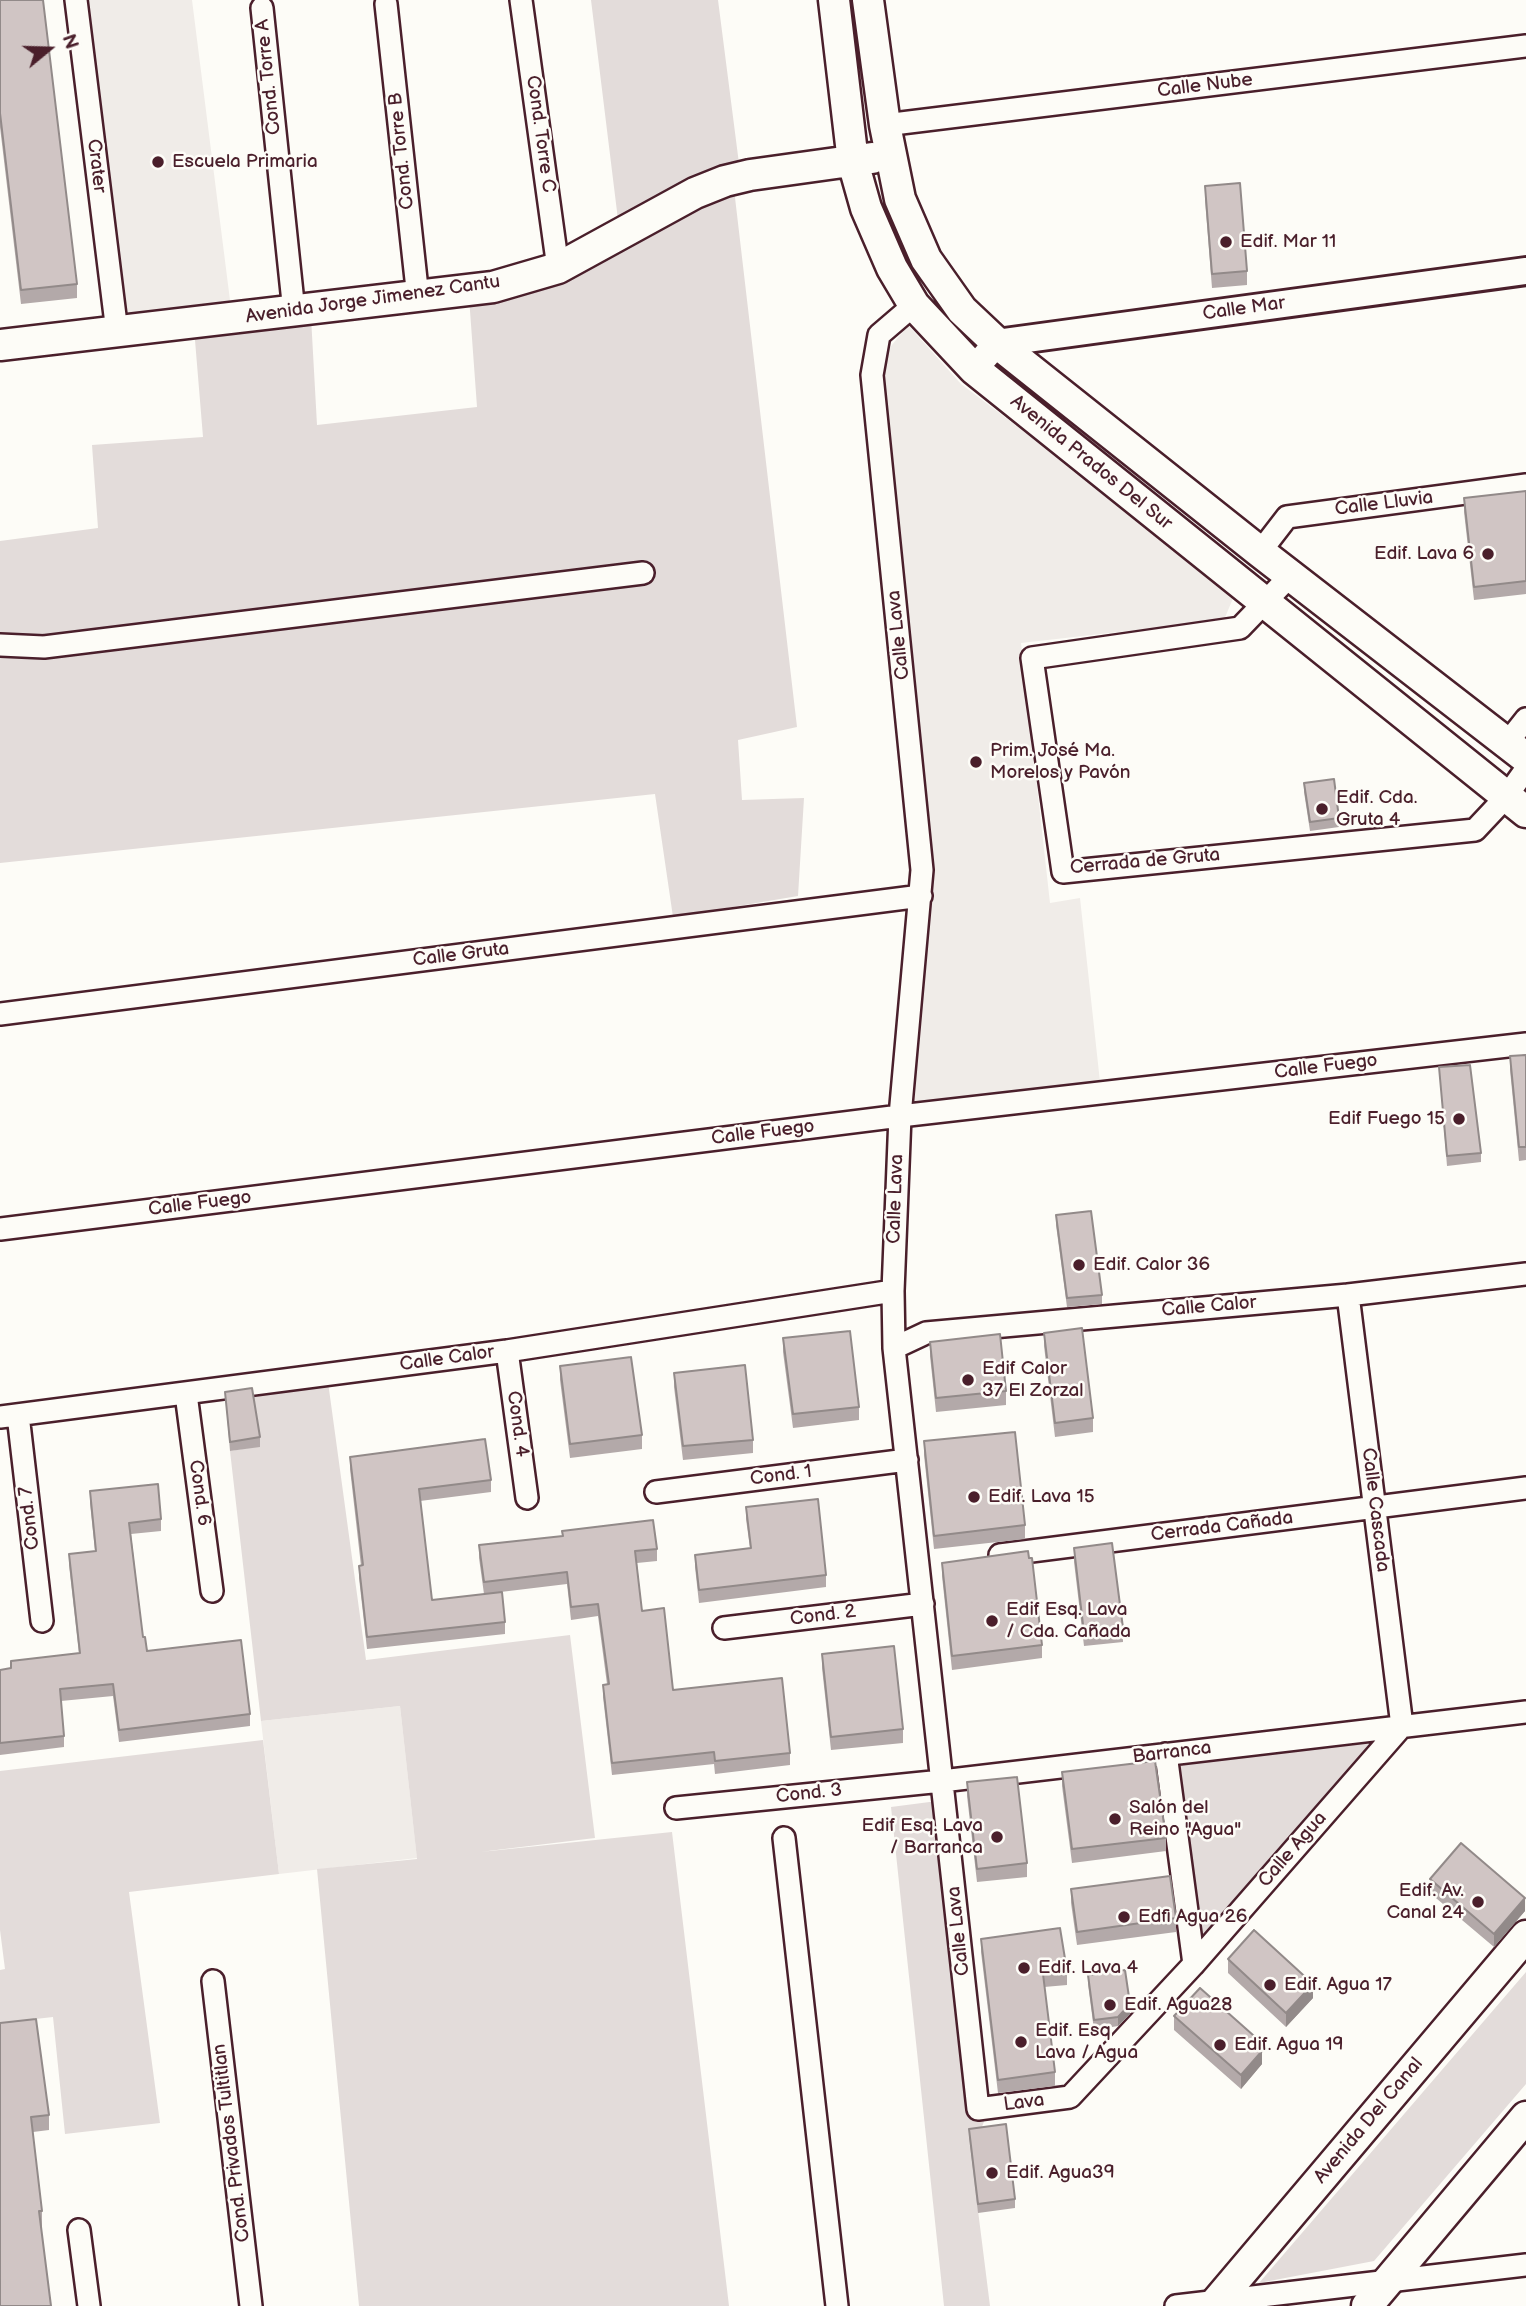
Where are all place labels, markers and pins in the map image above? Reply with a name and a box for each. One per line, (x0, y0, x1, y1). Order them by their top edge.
place label: Escuela Primaria (172, 151, 318, 173)
marker: Escuela Primaria (150, 154, 166, 170)
place label: Edif. Mar 11 (1240, 231, 1336, 253)
marker: Edif. Mar 11 (1218, 234, 1234, 250)
place label: Edif. Lava 6 (1374, 543, 1474, 565)
marker: Edif. Lava 6 (1480, 546, 1496, 562)
place label: Prim. José Ma. Morelos y Pavón (990, 740, 1130, 784)
marker: Prim. José Ma. Morelos y Pavón (968, 754, 984, 770)
place label: Edif. Cda. Gruta 4 (1336, 787, 1417, 831)
marker: Edif. Cda. Gruta 4 (1314, 801, 1330, 817)
place label: Edif Fuego 15 (1328, 1108, 1445, 1130)
marker: Edif Fuego 15 (1451, 1111, 1467, 1127)
place label: Edif. Calor 36 (1093, 1254, 1210, 1276)
marker: Edif. Calor 36 (1071, 1257, 1087, 1273)
place label: Edif Calor 37 El Zorzal (982, 1358, 1083, 1402)
marker: Edif Calor 37 El Zorzal (960, 1372, 976, 1388)
place label: Edif. Lava 15 (988, 1486, 1095, 1508)
marker: Edif. Lava 15 (966, 1489, 982, 1505)
place label: Edif Esq. Lava / Cda. Cañada (1006, 1599, 1131, 1643)
marker: Edif Esq. Lava / Cda. Cañada (984, 1613, 1000, 1629)
place label: Salón del Reino "Agua" (1129, 1797, 1241, 1841)
marker: Salón del Reino "Agua" (1107, 1811, 1123, 1827)
place label: Edif Esq. Lava / Barranca (862, 1815, 983, 1859)
marker: Edif Esq. Lava / Barranca (989, 1829, 1005, 1845)
place label: Edif. Av. Canal 24 (1386, 1880, 1464, 1924)
marker: Edif. Av. Canal 24 (1470, 1894, 1486, 1910)
place label: Edfi Agua 26 (1138, 1906, 1247, 1928)
marker: Edfi Agua 26 (1116, 1909, 1132, 1925)
place label: Edif. Lava 4 (1038, 1957, 1138, 1979)
marker: Edif. Lava 4 (1016, 1960, 1032, 1976)
place label: Edif. Agua 17 (1284, 1974, 1392, 1996)
marker: Edif. Agua 17 (1262, 1977, 1278, 1993)
place label: Edif. Agua28 (1124, 1994, 1232, 2016)
marker: Edif. Agua28 (1102, 1997, 1118, 2013)
place label: Edif. Esq Lava / Agua (1035, 2020, 1138, 2064)
marker: Edif. Esq Lava / Agua (1013, 2034, 1029, 2050)
place label: Edif. Agua 19 (1234, 2034, 1344, 2056)
marker: Edif. Agua 19 (1212, 2037, 1228, 2053)
place label: Edif. Agua39 (1006, 2162, 1115, 2184)
marker: Edif. Agua39 (984, 2165, 1000, 2181)

